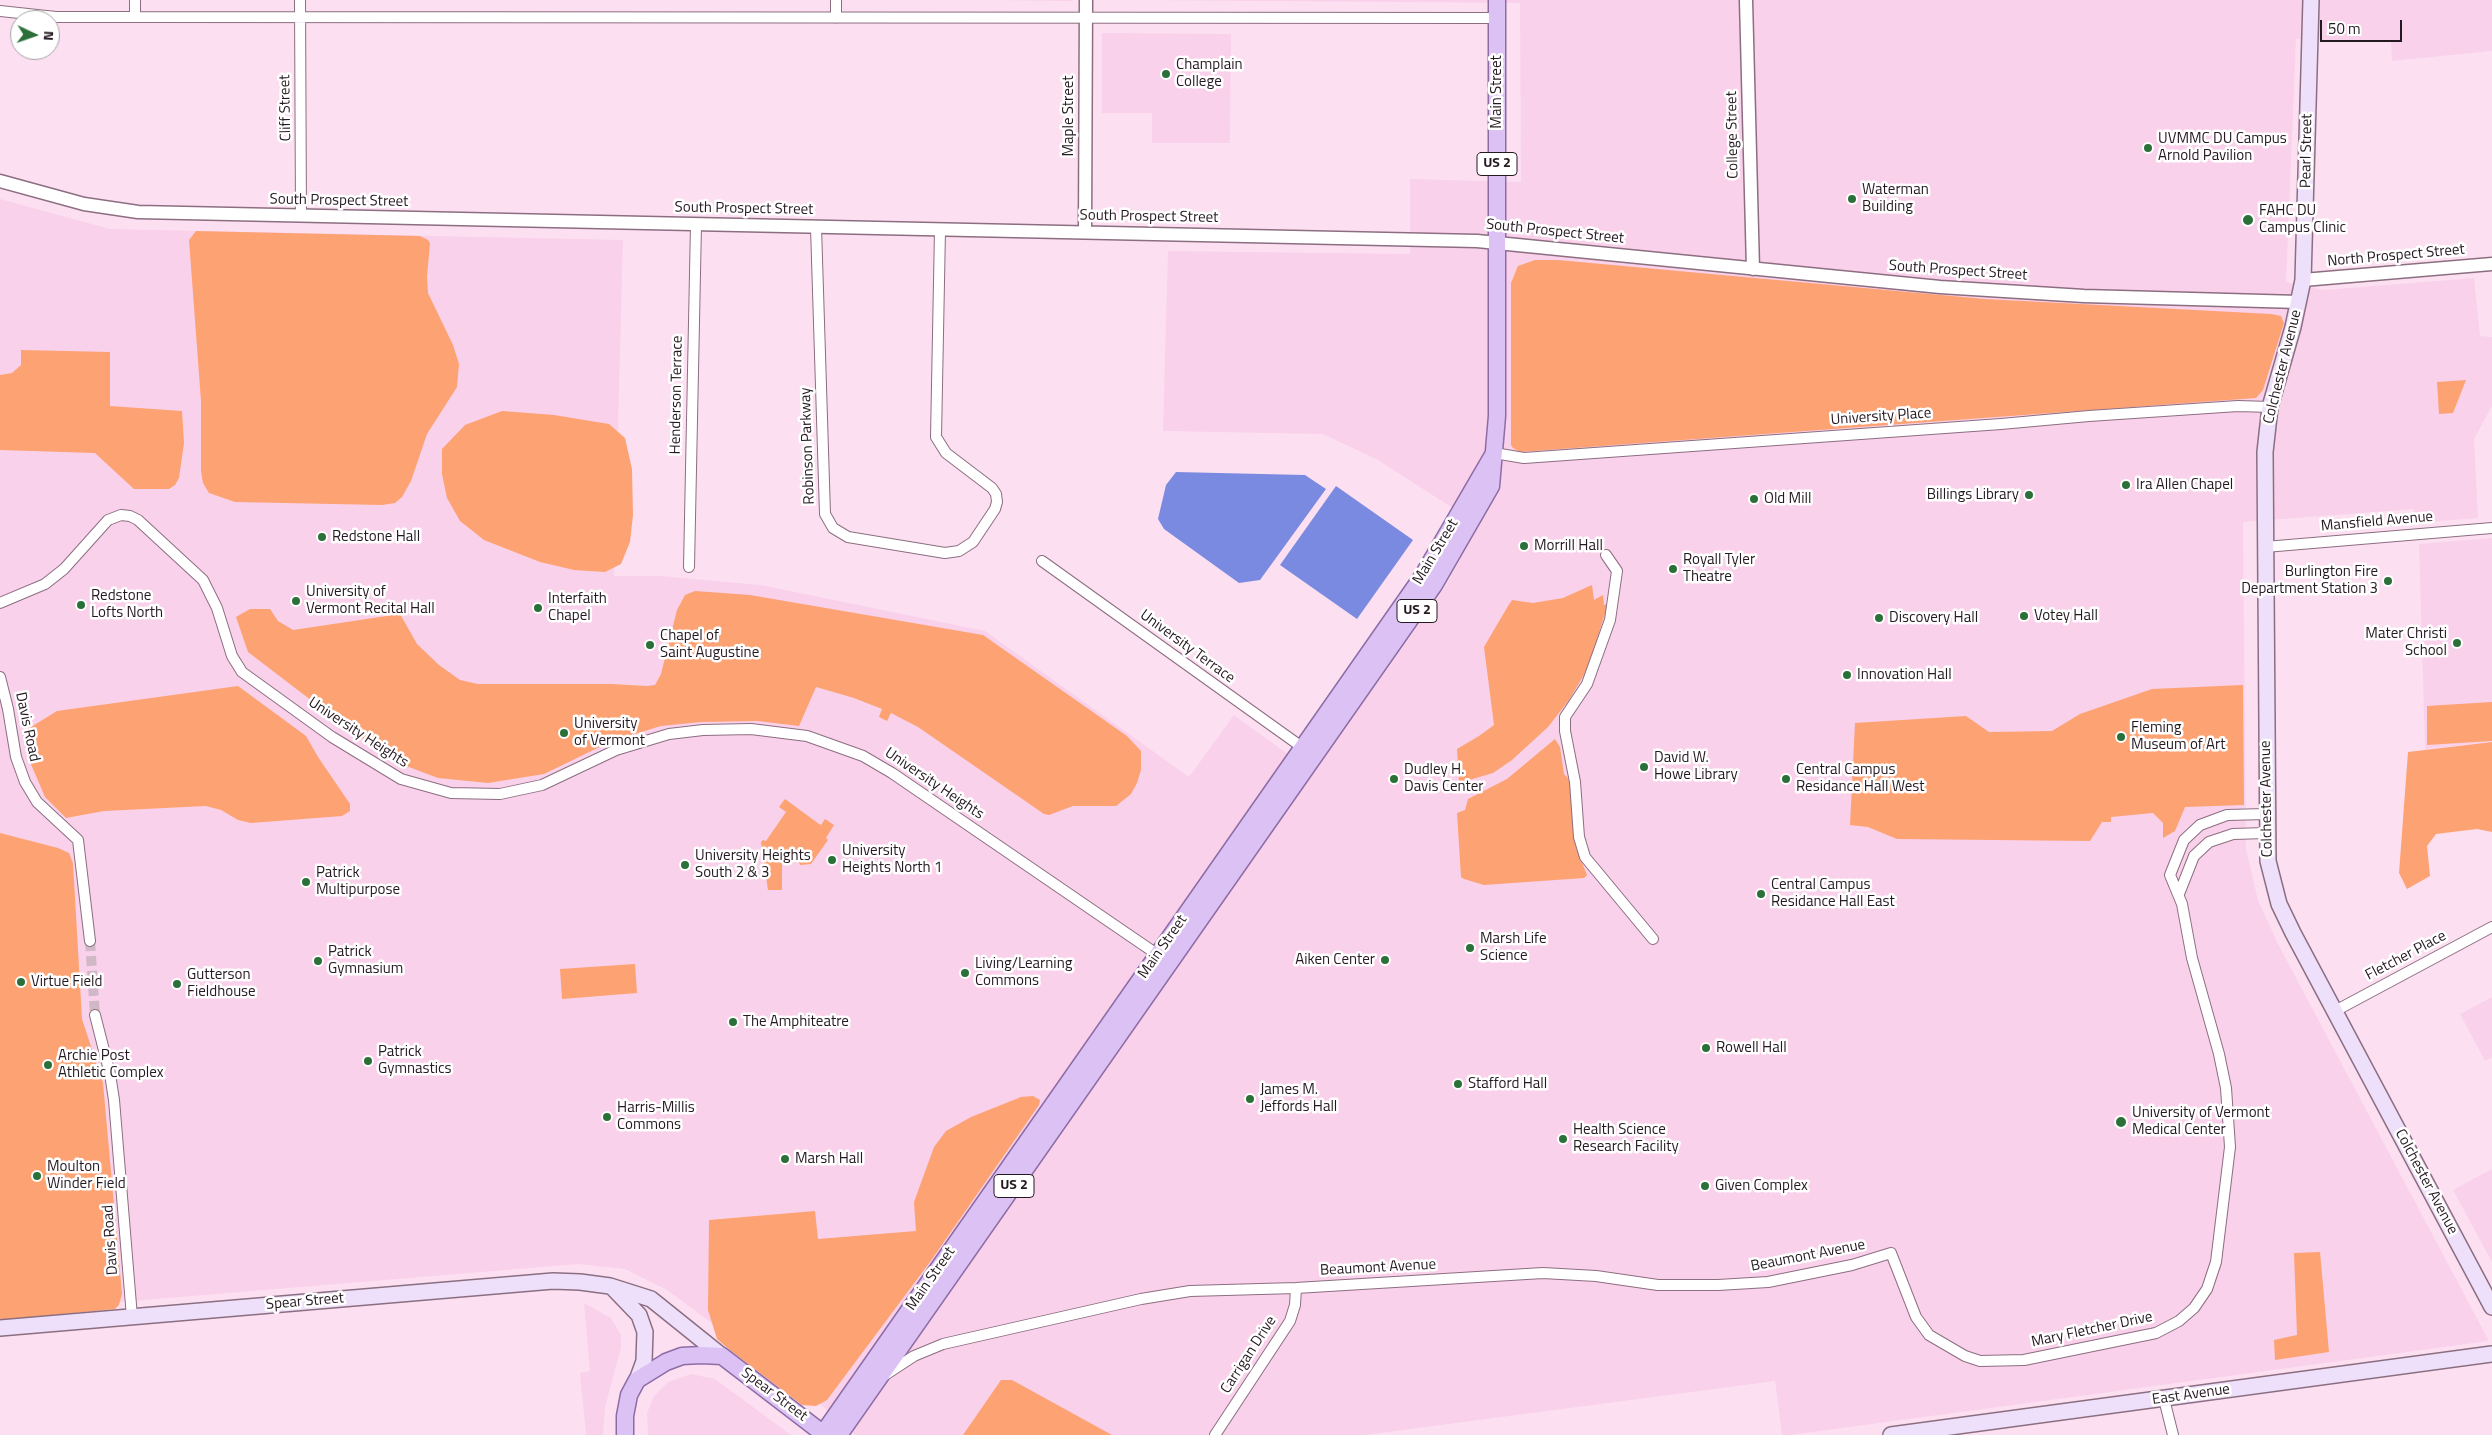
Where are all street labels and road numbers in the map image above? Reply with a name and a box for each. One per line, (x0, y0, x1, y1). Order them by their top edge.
street label: Main Street (1488, 55, 1506, 129)
street label: Cliff Street (276, 74, 296, 142)
street label: Maple Street (1060, 75, 1078, 157)
street label: College Street (1723, 91, 1743, 179)
street label: Pearl Street (2297, 114, 2317, 188)
road number: US 2 (1477, 152, 1517, 175)
street label: South Prospect Street (269, 191, 409, 211)
street label: South Prospect Street (674, 199, 814, 219)
street label: South Prospect Street (1079, 207, 1219, 227)
street label: South Prospect Street (1485, 216, 1625, 248)
street label: North Prospect Street (2327, 241, 2465, 271)
street label: South Prospect Street (1888, 257, 2028, 285)
street label: Colchester Avenue (2260, 308, 2306, 426)
street label: Henderson Terrace (667, 336, 687, 454)
street label: Robinson Parkway (797, 387, 819, 505)
street label: University Place (1830, 405, 1932, 429)
street label: Mansfield Avenue (2320, 508, 2434, 536)
street label: Main Street (1409, 516, 1463, 588)
road number: US 2 (1397, 600, 1437, 622)
street label: University Terrace (1136, 607, 1238, 687)
street label: Davis Road (11, 691, 43, 763)
street label: University Heights (305, 694, 411, 772)
street label: Colchester Avenue (2257, 740, 2277, 858)
street label: University Heights (881, 744, 987, 824)
street label: Main Street (1135, 912, 1191, 982)
street label: Fletcher Place (2363, 927, 2449, 985)
street label: Colchester Avenue (2391, 1126, 2461, 1238)
road number: US 2 (994, 1174, 1034, 1198)
street label: Davis Road (100, 1204, 122, 1276)
street label: Beaumont Avenue (1749, 1236, 1867, 1276)
street label: Main Street (903, 1244, 959, 1314)
street label: Beaumont Avenue (1319, 1256, 1437, 1280)
street label: Spear Street (265, 1290, 345, 1314)
street label: Mary Fletcher Drive (2030, 1308, 2154, 1352)
street label: Carrigan Drive (1217, 1313, 1281, 1397)
street label: Spear Street (737, 1364, 811, 1426)
street label: East Avenue (2151, 1381, 2231, 1409)

